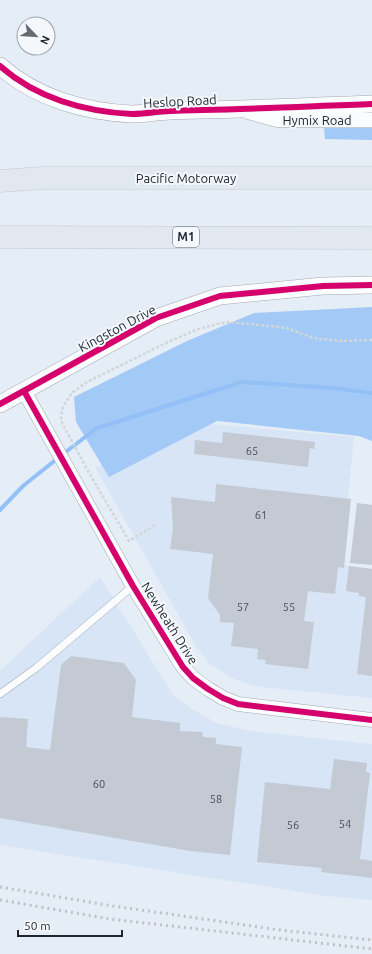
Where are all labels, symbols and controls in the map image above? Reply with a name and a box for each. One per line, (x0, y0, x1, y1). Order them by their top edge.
north arrow (16, 16, 56, 56)
text: N (38, 34, 52, 46)
street label: Heslop Road (143, 92, 217, 110)
street label: Hymix Road (282, 113, 352, 127)
street label: Pacific Motorway (136, 171, 236, 185)
road number: M1 (173, 227, 199, 247)
street label: Kingston Drive (76, 302, 158, 354)
house number: 65 (246, 445, 258, 457)
house number: 61 (255, 509, 267, 521)
street label: Newheath Drive (139, 579, 201, 667)
house number: 57 (237, 601, 249, 613)
house number: 55 (283, 601, 295, 613)
house number: 60 (93, 778, 105, 790)
house number: 58 (210, 793, 222, 805)
house number: 54 (339, 818, 351, 830)
house number: 56 (287, 819, 299, 831)
scale bar (18, 912, 122, 938)
text: 50 m (24, 919, 51, 932)

